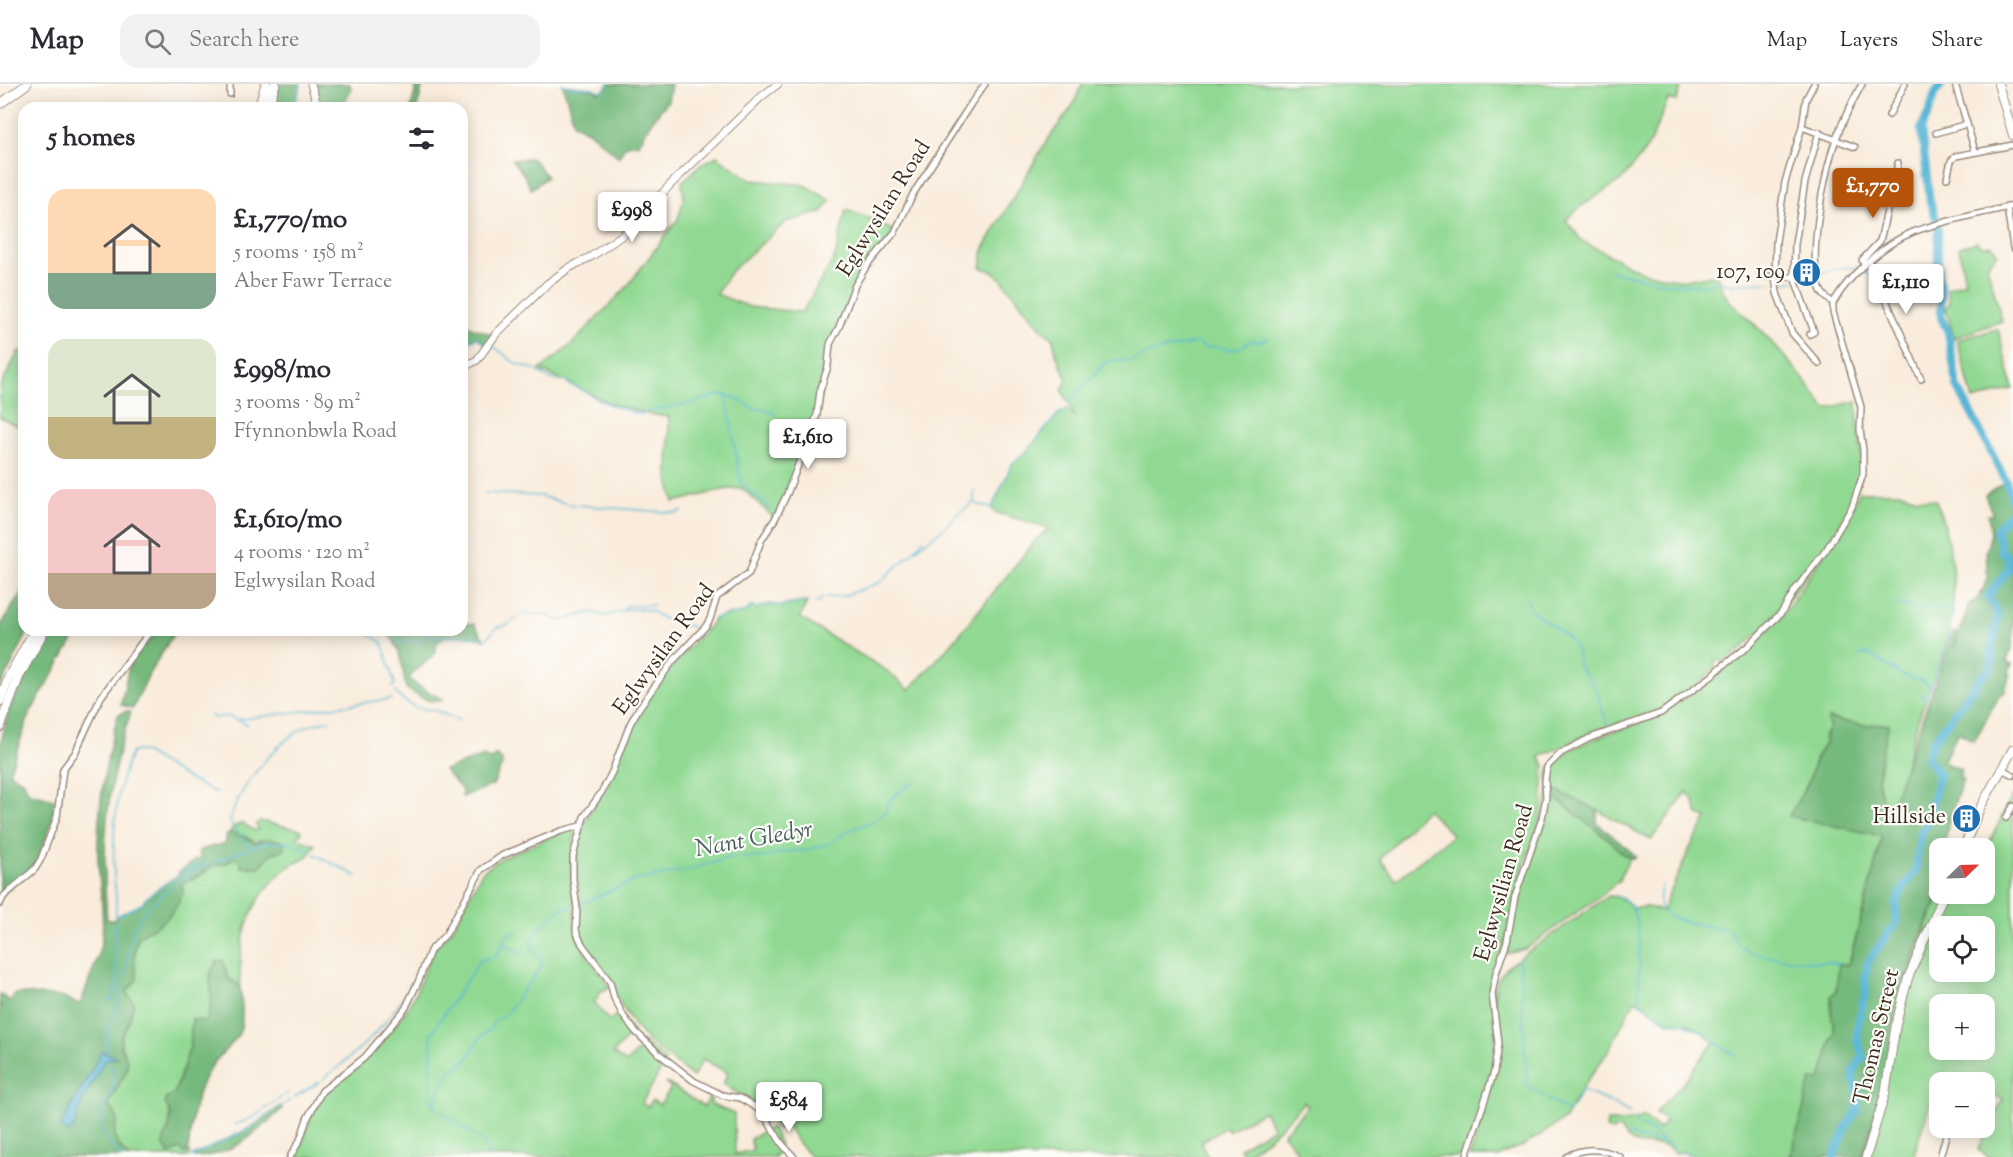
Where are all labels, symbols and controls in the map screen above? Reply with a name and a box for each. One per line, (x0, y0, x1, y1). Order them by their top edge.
search box (120, 14, 540, 68)
text: Map (30, 21, 84, 61)
icon: search (141, 25, 174, 58)
text: Search here (189, 25, 299, 57)
text: Map (1767, 26, 1807, 56)
text: Layers (1840, 26, 1898, 56)
text: Share (1931, 26, 1983, 56)
text: 5 homes (48, 120, 135, 157)
icon: filters (405, 122, 438, 155)
street label: Eglwysilan Road (830, 135, 940, 283)
pin: £1,770 (1824, 168, 1922, 219)
text: £1,770 (1846, 173, 1900, 202)
pin: £998 (596, 192, 668, 243)
text: £998 (612, 197, 652, 226)
text: £1,770/mo (234, 202, 347, 239)
icon: home (96, 213, 168, 285)
text: 5 rooms · 158 m² (234, 239, 364, 268)
place label: 107, 109 (1716, 257, 1785, 289)
building icon: 107, 109 (1790, 257, 1822, 289)
pin: £1,110 (1857, 264, 1955, 315)
text: Aber Fawr Terrace (234, 268, 392, 297)
text: £1,110 (1883, 269, 1929, 298)
text: £998/mo (234, 352, 331, 389)
icon: home (96, 363, 168, 435)
text: 3 rooms · 89 m² (234, 389, 361, 418)
text: Ffynnonbwla Road (234, 418, 397, 447)
pin: £1,610 (759, 419, 857, 470)
text: £1,610 (783, 424, 833, 453)
text: £1,610/mo (234, 502, 342, 539)
icon: home (96, 513, 168, 585)
text: 4 rooms · 120 m² (234, 539, 370, 568)
text: Eglwysilan Road (234, 568, 376, 597)
street label: Eglwysilan Road (606, 578, 724, 722)
street label: Eglwysilian Road (1467, 801, 1543, 965)
place label: Hillside (1873, 802, 1946, 834)
building icon: Hillside (1951, 802, 1983, 834)
water label: Nant Gledyr (692, 813, 816, 867)
north arrow (1929, 838, 1995, 904)
map controls (1929, 838, 1995, 1138)
button: locate (1929, 916, 1995, 982)
street label: Thomas Street (1847, 965, 1909, 1108)
button: + (1929, 994, 1995, 1060)
button: − (1929, 1072, 1995, 1138)
pin: £584 (753, 1082, 825, 1133)
text: £584 (770, 1087, 808, 1116)

